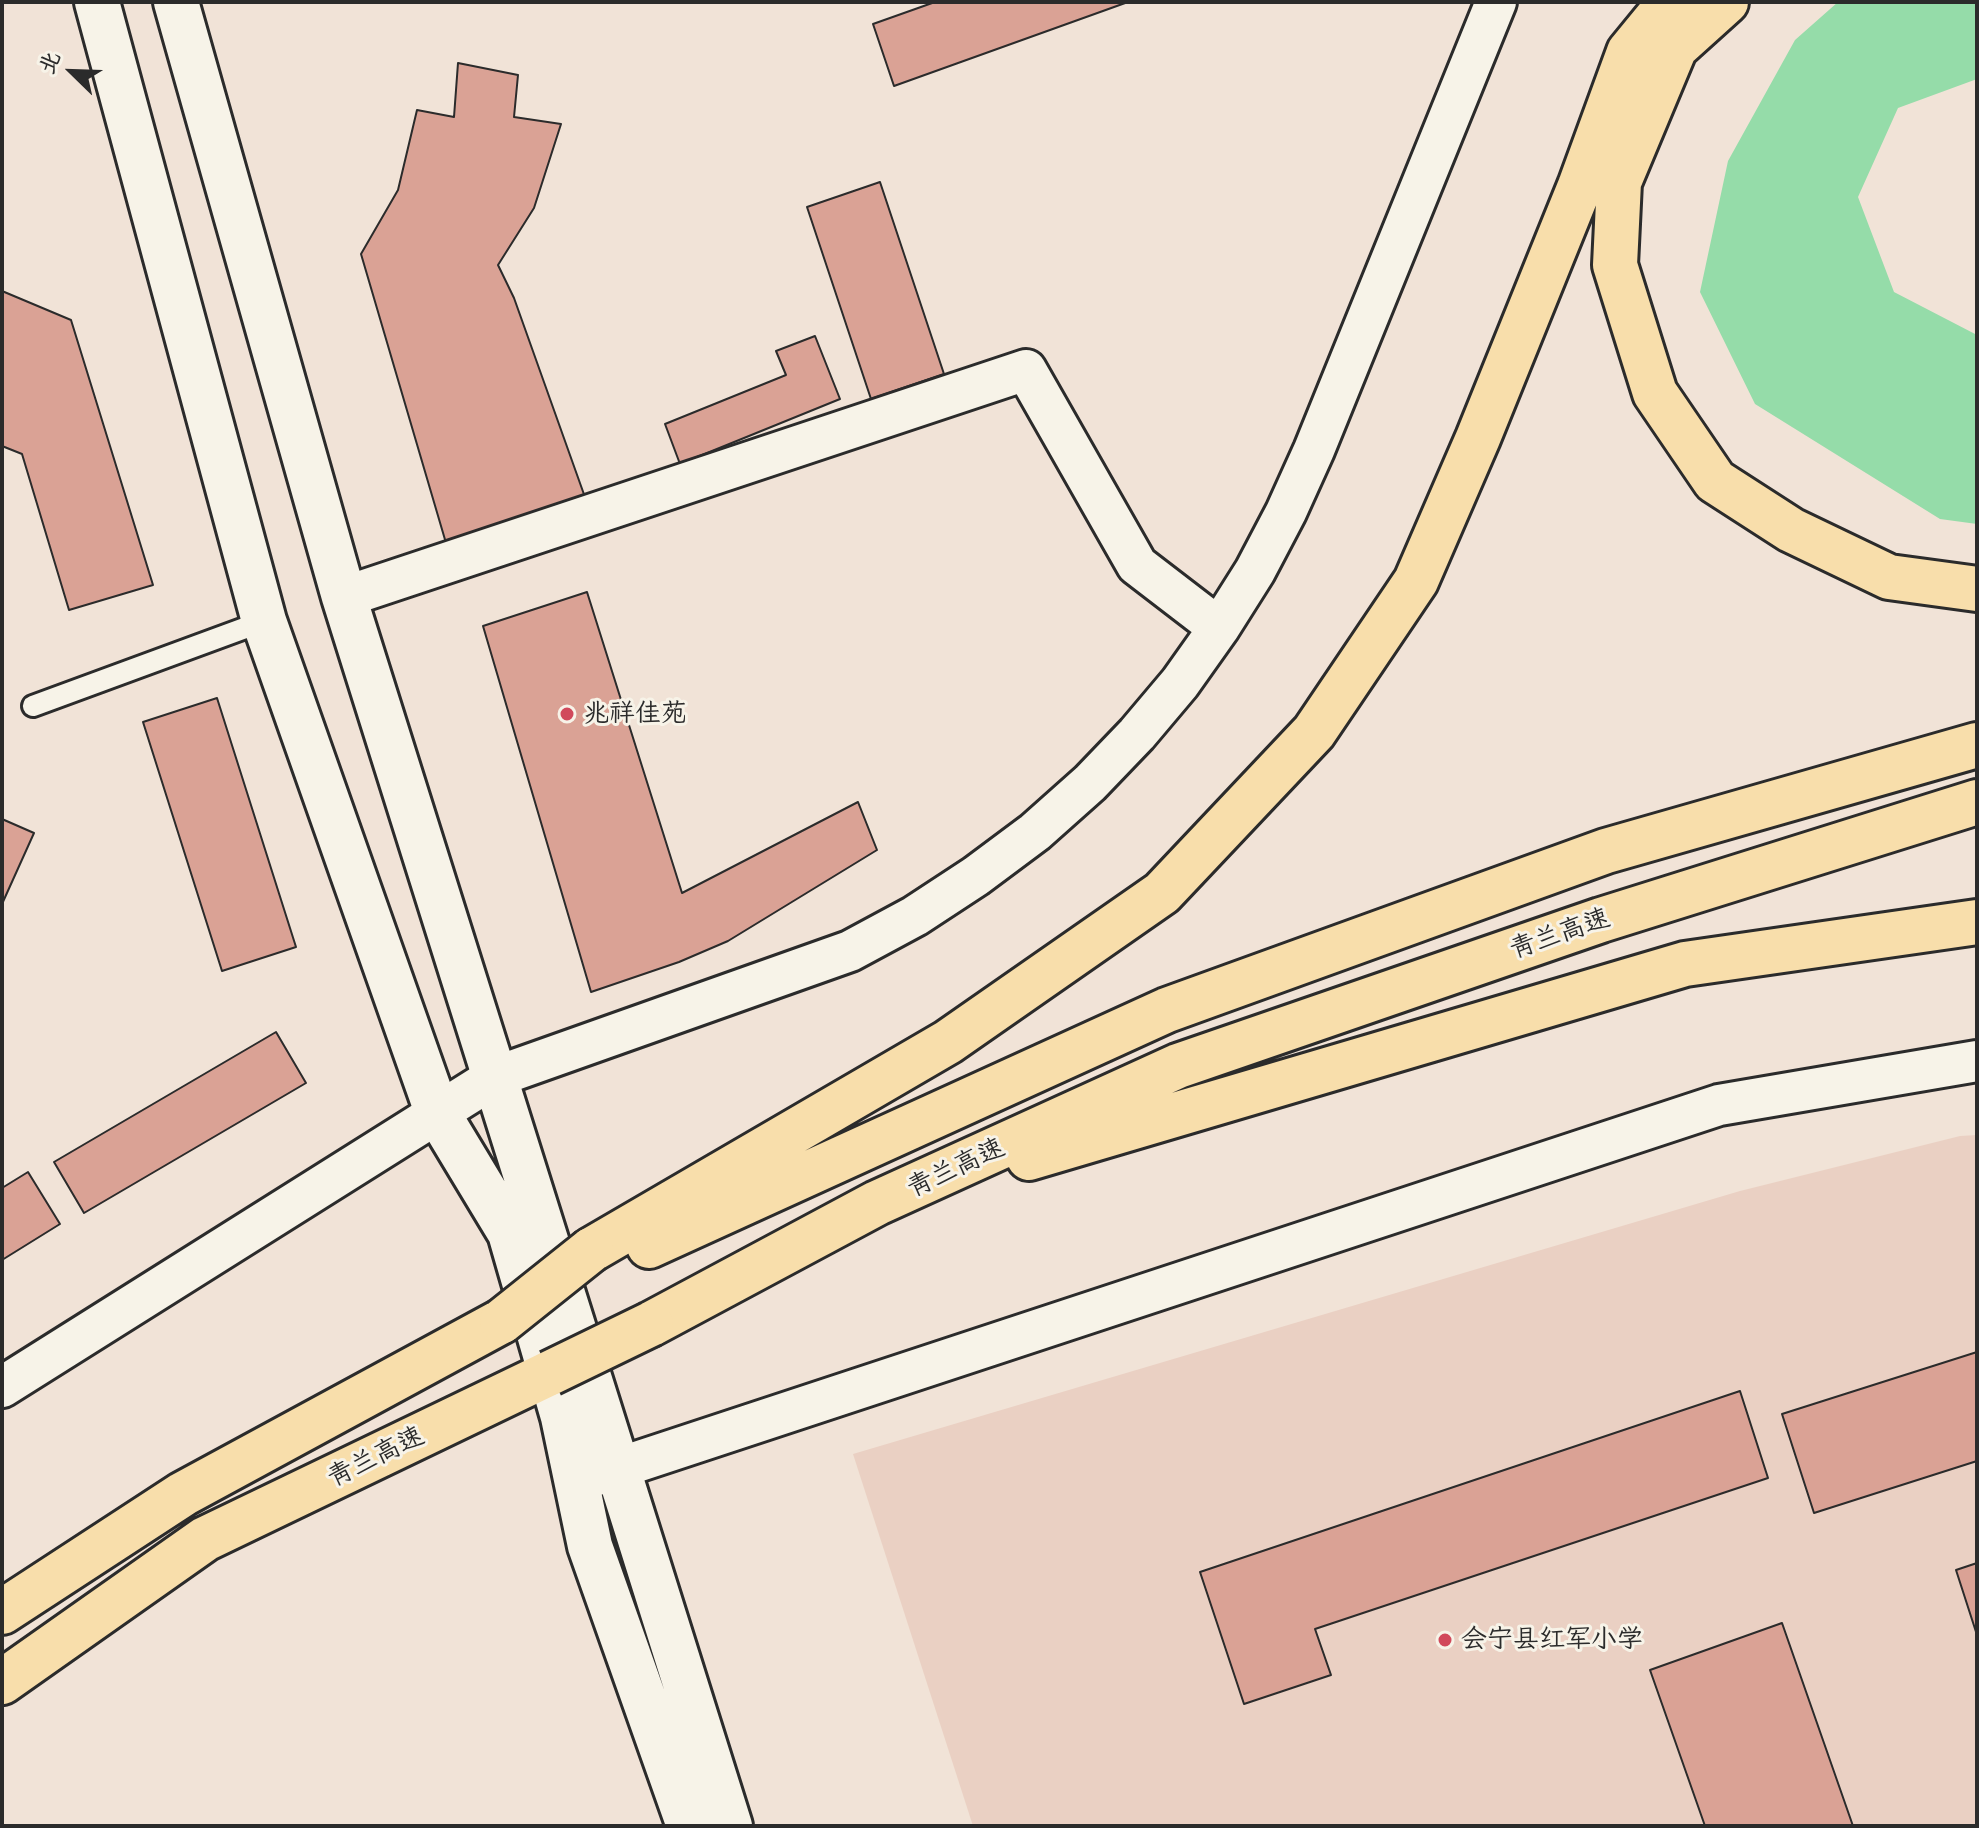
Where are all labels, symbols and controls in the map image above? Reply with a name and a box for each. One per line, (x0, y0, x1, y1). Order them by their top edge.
north arrow (32, 32, 112, 112)
text: 北 (34, 47, 66, 78)
place label: 兆祥佳苑 (583, 698, 687, 730)
marker: 兆祥佳苑 (558, 705, 576, 723)
street label: 青兰高速 (1506, 902, 1614, 966)
street label: 青兰高速 (902, 1132, 1010, 1204)
street label: 青兰高速 (322, 1420, 430, 1494)
place label: 会宁县红军小学 (1461, 1624, 1643, 1656)
marker: 会宁县红军小学 (1436, 1631, 1454, 1649)

